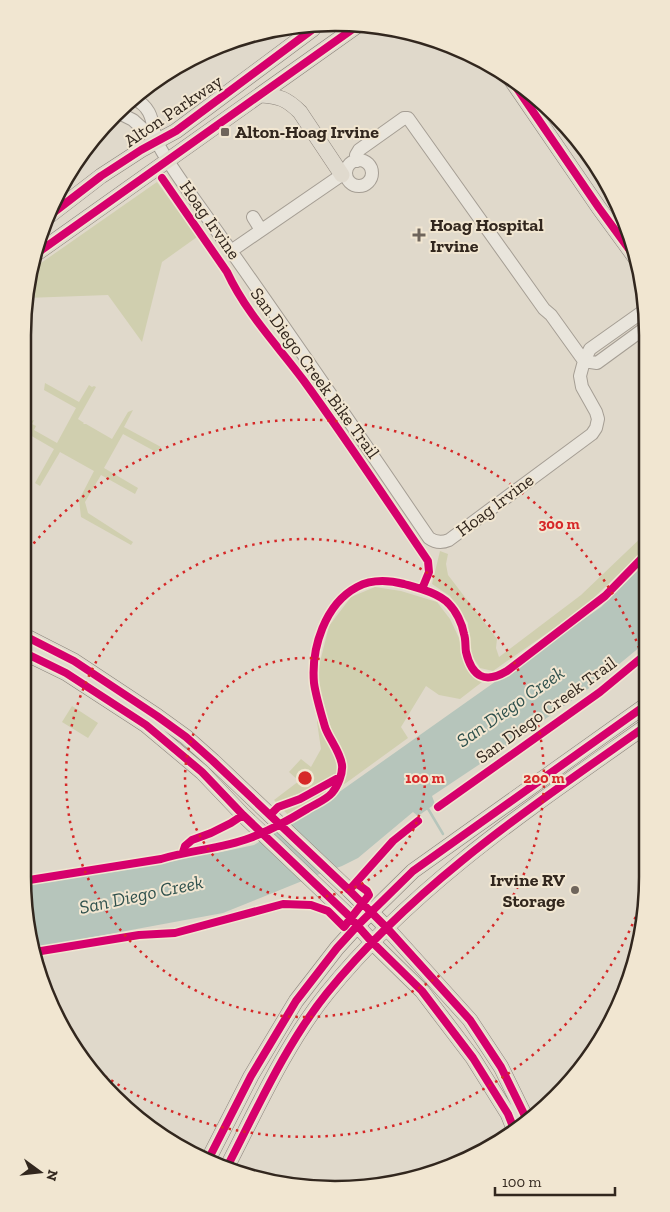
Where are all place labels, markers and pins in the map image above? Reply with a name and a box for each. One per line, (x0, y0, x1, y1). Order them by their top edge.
place label: Alton-Hoag Irvine (235, 121, 379, 143)
marker: Alton-Hoag Irvine (219, 126, 231, 138)
place label: Hoag Hospital Irvine (430, 214, 544, 257)
marker: Hoag Hospital Irvine (412, 228, 426, 242)
centre of rings (296, 769, 314, 787)
place label: Irvine RV Storage (490, 869, 566, 912)
marker: Irvine RV Storage (569, 884, 581, 896)

